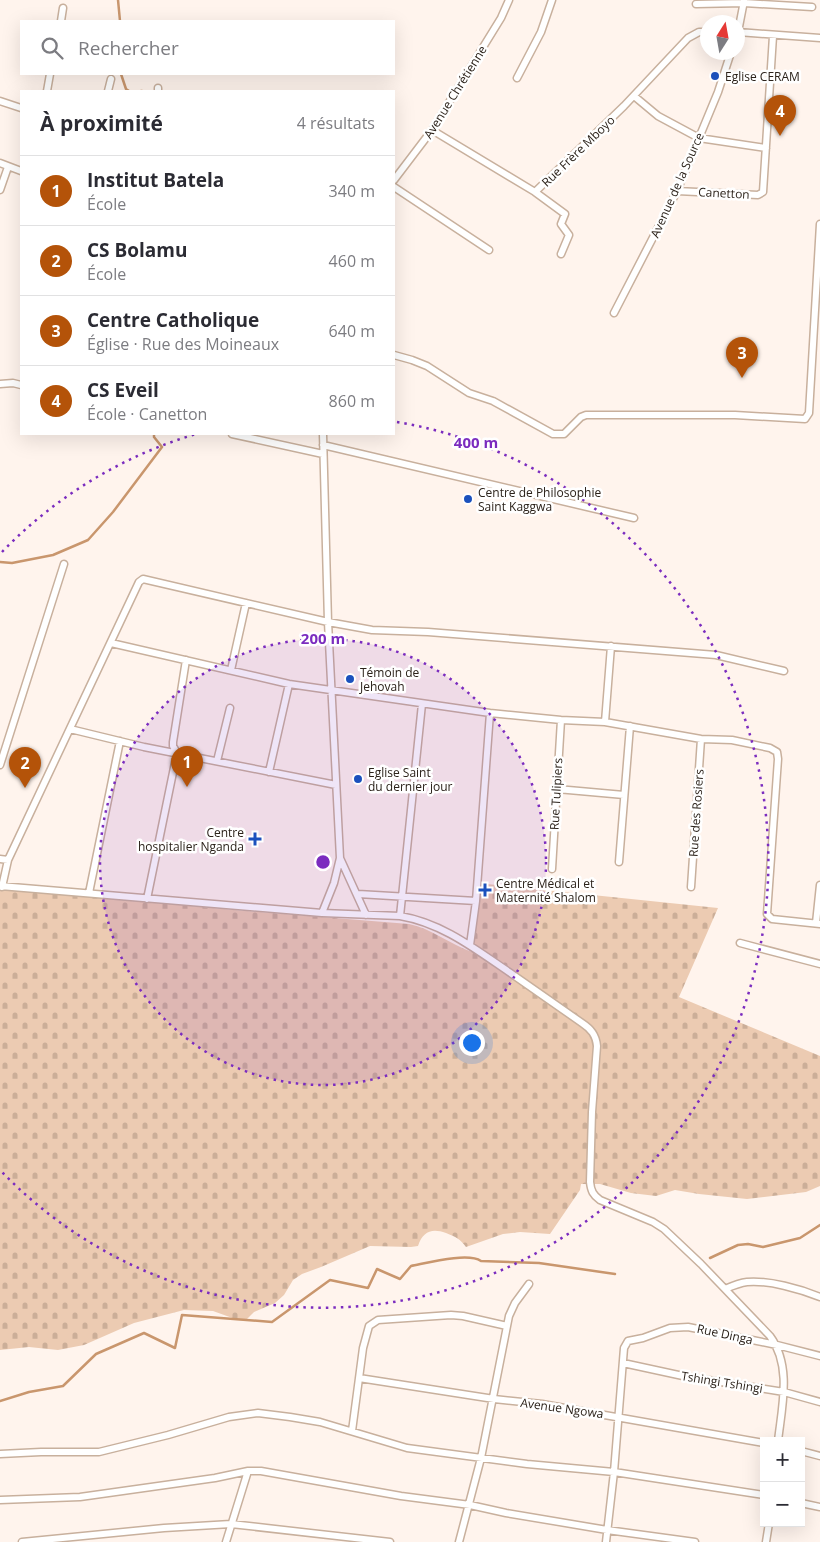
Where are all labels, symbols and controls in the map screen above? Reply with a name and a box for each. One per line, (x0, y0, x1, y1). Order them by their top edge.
north arrow (700, 15, 745, 60)
search box (20, 20, 395, 75)
icon: search (38, 34, 66, 62)
text: Rechercher (78, 35, 179, 61)
street label: Avenue Chrétienne (419, 42, 491, 142)
place label: Eglise CERAM (725, 68, 800, 85)
marker: Eglise CERAM (709, 70, 721, 82)
pin: 4 (764, 95, 796, 136)
text: À proximité (40, 109, 163, 137)
text: 4 résultats (297, 112, 375, 134)
street label: Rue Frère Mboyo (538, 112, 618, 190)
street label: Avenue de la Source (646, 129, 708, 240)
text: Institut Batela (87, 167, 224, 193)
text: 1 (51, 180, 61, 202)
text: 340 m (329, 180, 375, 202)
street label: Canetton (698, 183, 750, 203)
text: École (87, 193, 126, 215)
text: CS Bolamu (87, 237, 187, 263)
text: 2 (51, 250, 61, 272)
text: 460 m (329, 250, 375, 272)
text: École (87, 263, 126, 285)
text: Centre Catholique (87, 307, 259, 333)
text: 3 (51, 320, 61, 342)
text: 640 m (329, 320, 375, 342)
text: Église · Rue des Moineaux (87, 333, 279, 355)
pin: 3 (726, 337, 758, 378)
text: CS Eveil (87, 377, 159, 403)
text: 4 (51, 390, 61, 412)
text: 860 m (329, 390, 375, 412)
text: École · Canetton (87, 403, 207, 425)
text: 400 m (454, 432, 498, 452)
place label: Centre de Philosophie Saint Kaggwa (478, 484, 601, 515)
marker: Centre de Philosophie Saint Kaggwa (462, 493, 474, 505)
text: 200 m (301, 628, 345, 648)
place label: Témoin de Jehovah (359, 664, 420, 695)
marker: Témoin de Jehovah (344, 673, 356, 685)
pin: 1 (171, 746, 203, 787)
pin: 2 (9, 747, 41, 788)
street label: Rue Tulipiers (546, 757, 566, 831)
place label: Eglise Saint du dernier jour (368, 764, 453, 795)
street label: Rue des Rosiers (684, 768, 708, 858)
marker: Eglise Saint du dernier jour (352, 773, 364, 785)
place label: Centre hospitalier Nganda (138, 824, 244, 855)
marker: Centre hospitalier Nganda (248, 832, 262, 846)
centre of rings (314, 853, 332, 871)
place label: Centre Médical et Maternité Shalom (496, 875, 596, 906)
marker: Centre Médical et Maternité Shalom (478, 883, 492, 897)
your location (459, 1030, 485, 1056)
street label: Rue Dinga (695, 1320, 755, 1348)
street label: Tshingi Tshingi (680, 1367, 764, 1397)
street label: Avenue Ngowa (519, 1394, 605, 1422)
map controls (760, 1437, 805, 1527)
button: + (760, 1437, 805, 1482)
button: − (760, 1482, 805, 1527)

